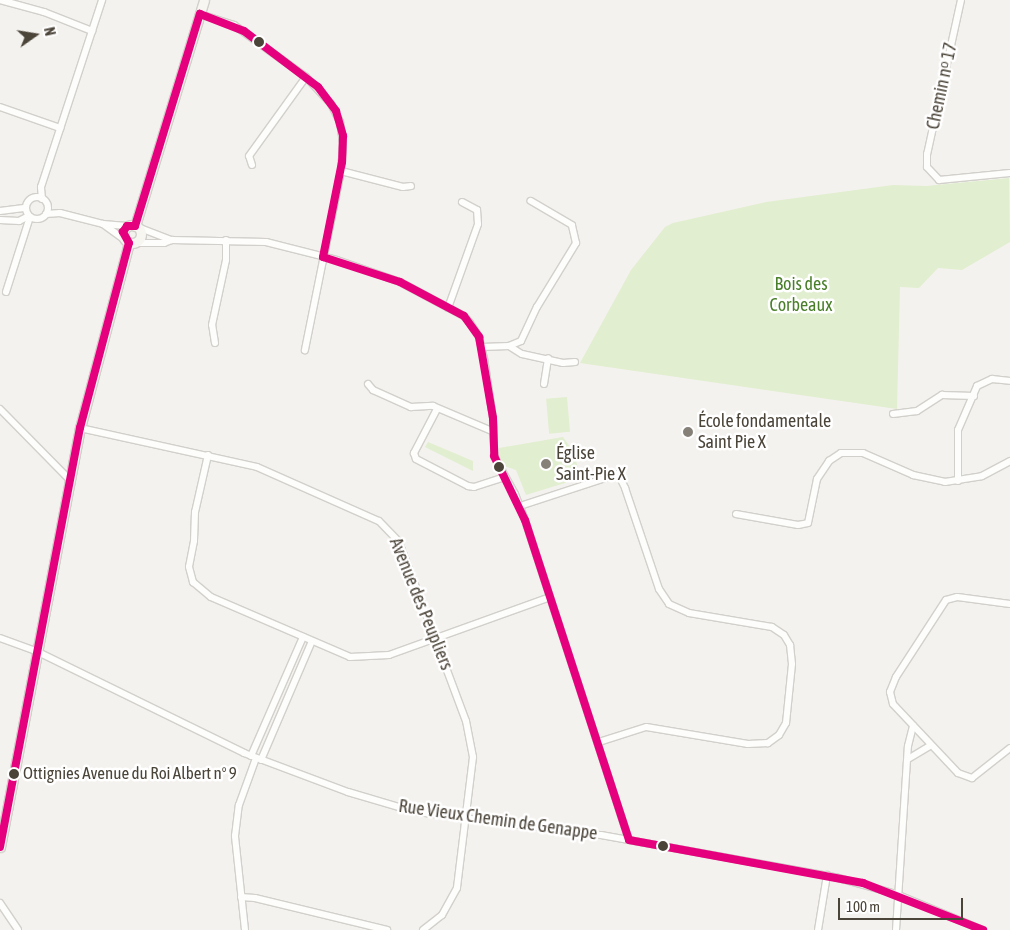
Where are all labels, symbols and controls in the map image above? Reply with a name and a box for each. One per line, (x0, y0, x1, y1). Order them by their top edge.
north arrow (10, 10, 60, 60)
text: N (41, 26, 58, 37)
unlabelled marker (254, 37, 264, 47)
street label: Chemin nᵒ 17 (922, 41, 962, 131)
park label: Bois des Corbeaux (770, 274, 832, 316)
place label: École fondamentale Saint Pie X (698, 411, 831, 454)
marker: École fondamentale Saint Pie X (682, 426, 694, 438)
place label: Église Saint-Pie X (556, 443, 626, 486)
marker: Église Saint-Pie X (540, 458, 552, 470)
unlabelled marker (494, 462, 504, 472)
street label: Avenue des Peupliers (385, 535, 457, 673)
place label: Ottignies Avenue du Roi Albert n° 9 (23, 764, 237, 784)
marker: Ottignies Avenue du Roi Albert n° 9 (9, 769, 19, 779)
street label: Rue Vieux Chemin de Genappe (397, 795, 599, 845)
unlabelled marker (658, 841, 668, 851)
scale bar (840, 888, 965, 920)
text: 100 m (846, 898, 880, 915)

